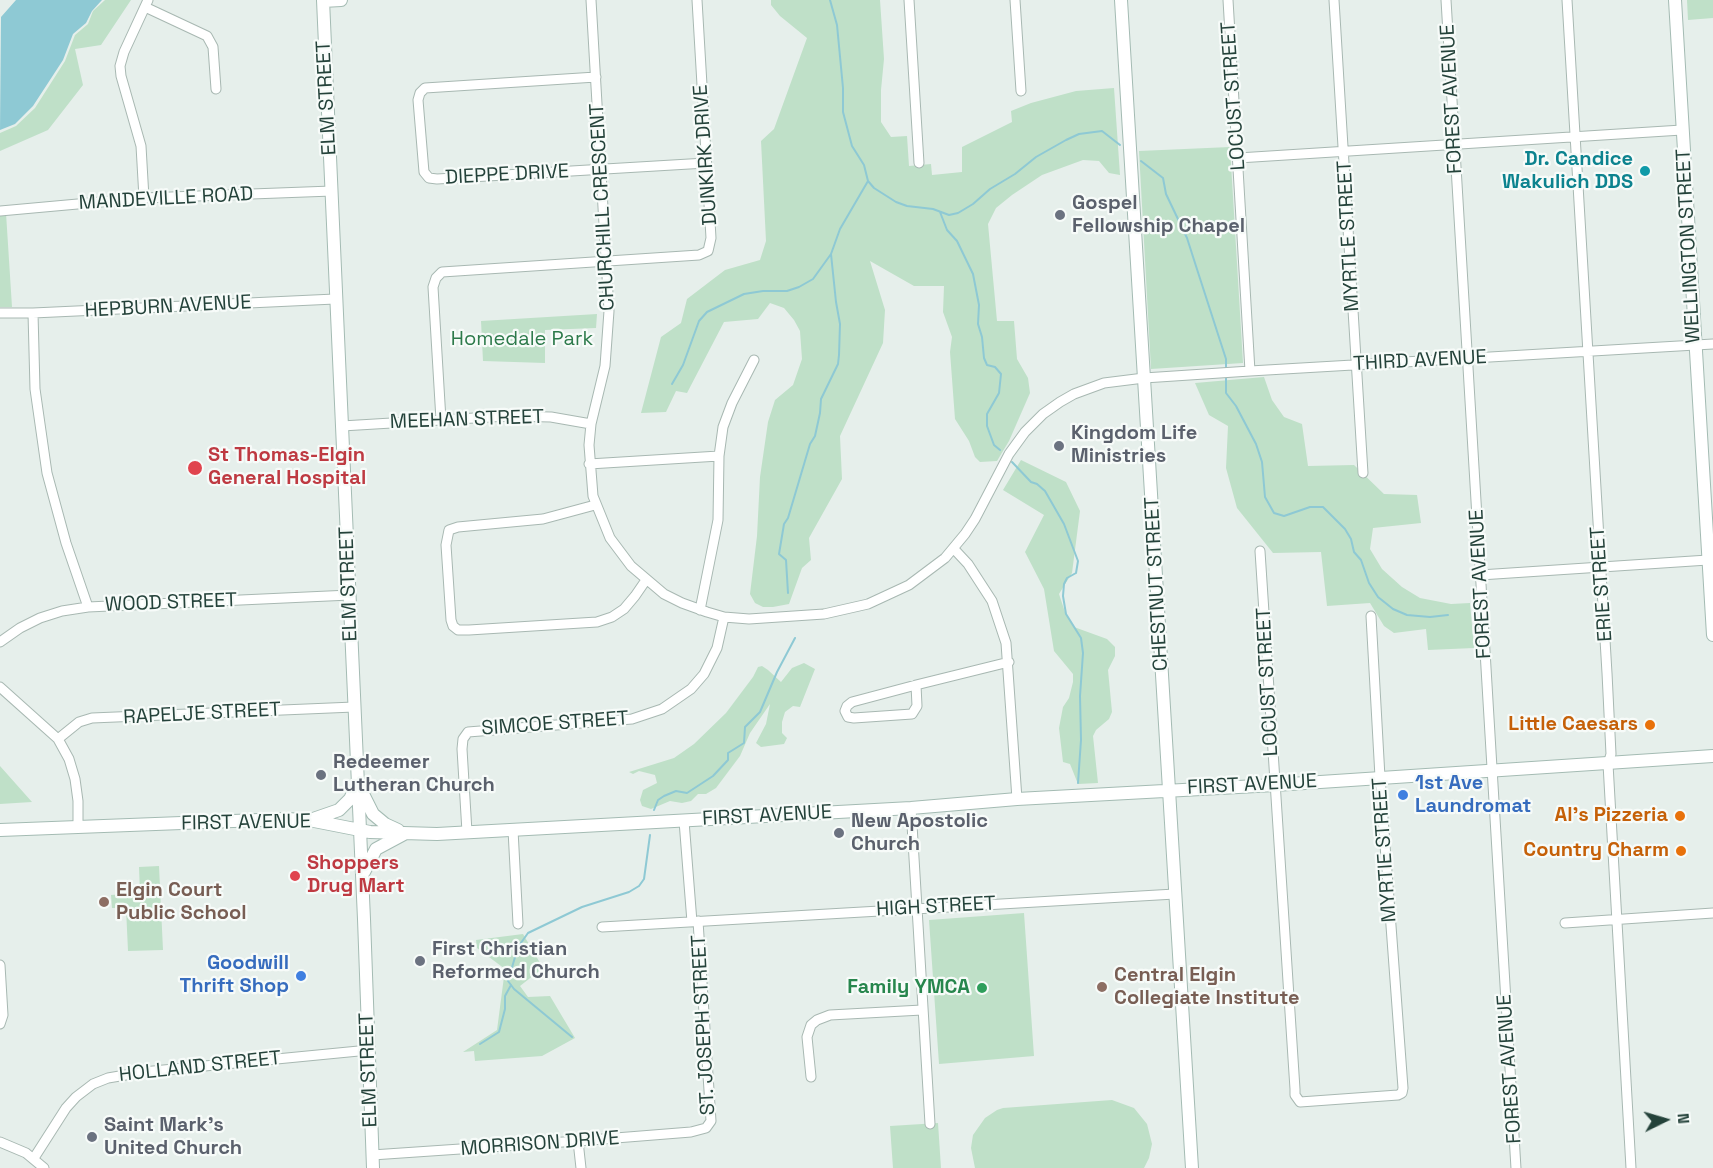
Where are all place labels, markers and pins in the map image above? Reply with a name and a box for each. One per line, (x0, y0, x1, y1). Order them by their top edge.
place label: Dr. Candice Wakulich DDS (1502, 148, 1633, 195)
marker: Dr. Candice Wakulich DDS (1638, 164, 1652, 178)
place label: Gospel Fellowship Chapel (1072, 192, 1245, 239)
marker: Gospel Fellowship Chapel (1053, 208, 1067, 222)
place label: Kingdom Life Ministries (1071, 422, 1197, 469)
marker: Kingdom Life Ministries (1052, 439, 1066, 453)
place label: St Thomas-Elgin General Hospital (208, 444, 366, 491)
marker: St Thomas-Elgin General Hospital (186, 459, 204, 477)
place label: Little Caesars (1508, 713, 1638, 737)
marker: Little Caesars (1643, 718, 1657, 732)
place label: Redeemer Lutheran Church (333, 751, 495, 798)
marker: Redeemer Lutheran Church (314, 768, 328, 782)
place label: 1st Ave Laundromat (1415, 772, 1531, 819)
marker: 1st Ave Laundromat (1396, 788, 1410, 802)
place label: Al's Pizzeria (1554, 804, 1668, 828)
marker: Al's Pizzeria (1673, 809, 1687, 823)
place label: New Apostolic Church (851, 810, 988, 857)
marker: New Apostolic Church (832, 826, 846, 840)
place label: Country Charm (1523, 839, 1669, 863)
marker: Country Charm (1674, 844, 1688, 858)
place label: Shoppers Drug Mart (307, 852, 405, 899)
marker: Shoppers Drug Mart (288, 869, 302, 883)
place label: Elgin Court Public School (116, 879, 247, 926)
marker: Elgin Court Public School (97, 895, 111, 909)
place label: First Christian Reformed Church (432, 938, 600, 985)
place label: Goodwill Thrift Shop (180, 952, 289, 999)
marker: First Christian Reformed Church (413, 954, 427, 968)
place label: Central Elgin Collegiate Institute (1114, 964, 1300, 1011)
marker: Goodwill Thrift Shop (294, 969, 308, 983)
place label: Family YMCA (847, 976, 970, 1000)
marker: Central Elgin Collegiate Institute (1095, 980, 1109, 994)
marker: Family YMCA (975, 981, 989, 995)
place label: Saint Mark's United Church (104, 1114, 242, 1161)
marker: Saint Mark's United Church (85, 1130, 99, 1144)

